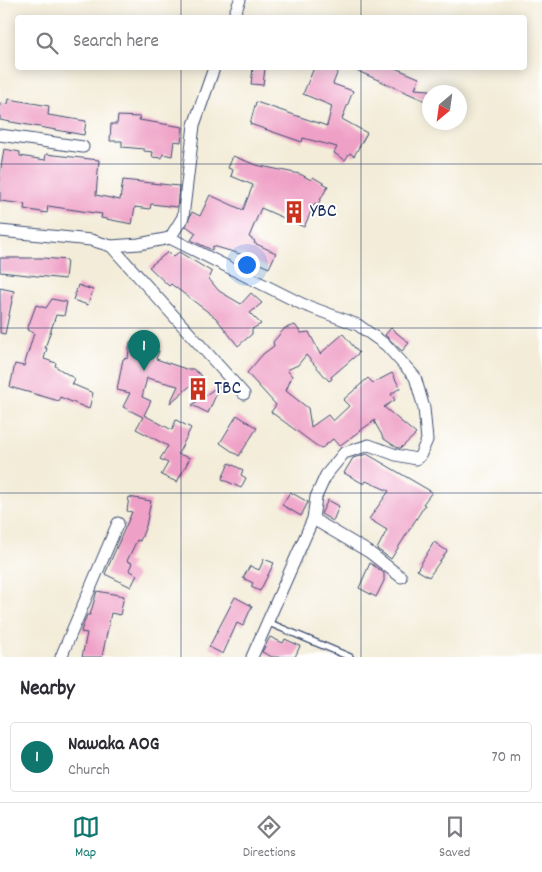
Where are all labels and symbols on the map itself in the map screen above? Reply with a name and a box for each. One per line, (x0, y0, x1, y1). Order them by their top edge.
north arrow (422, 85, 467, 130)
place label: YBC (310, 198, 337, 226)
building icon: YBC (281, 199, 307, 225)
your location (234, 252, 260, 278)
pin: 1 (128, 330, 160, 371)
place label: TBC (214, 375, 241, 403)
building icon: TBC (185, 376, 211, 402)

